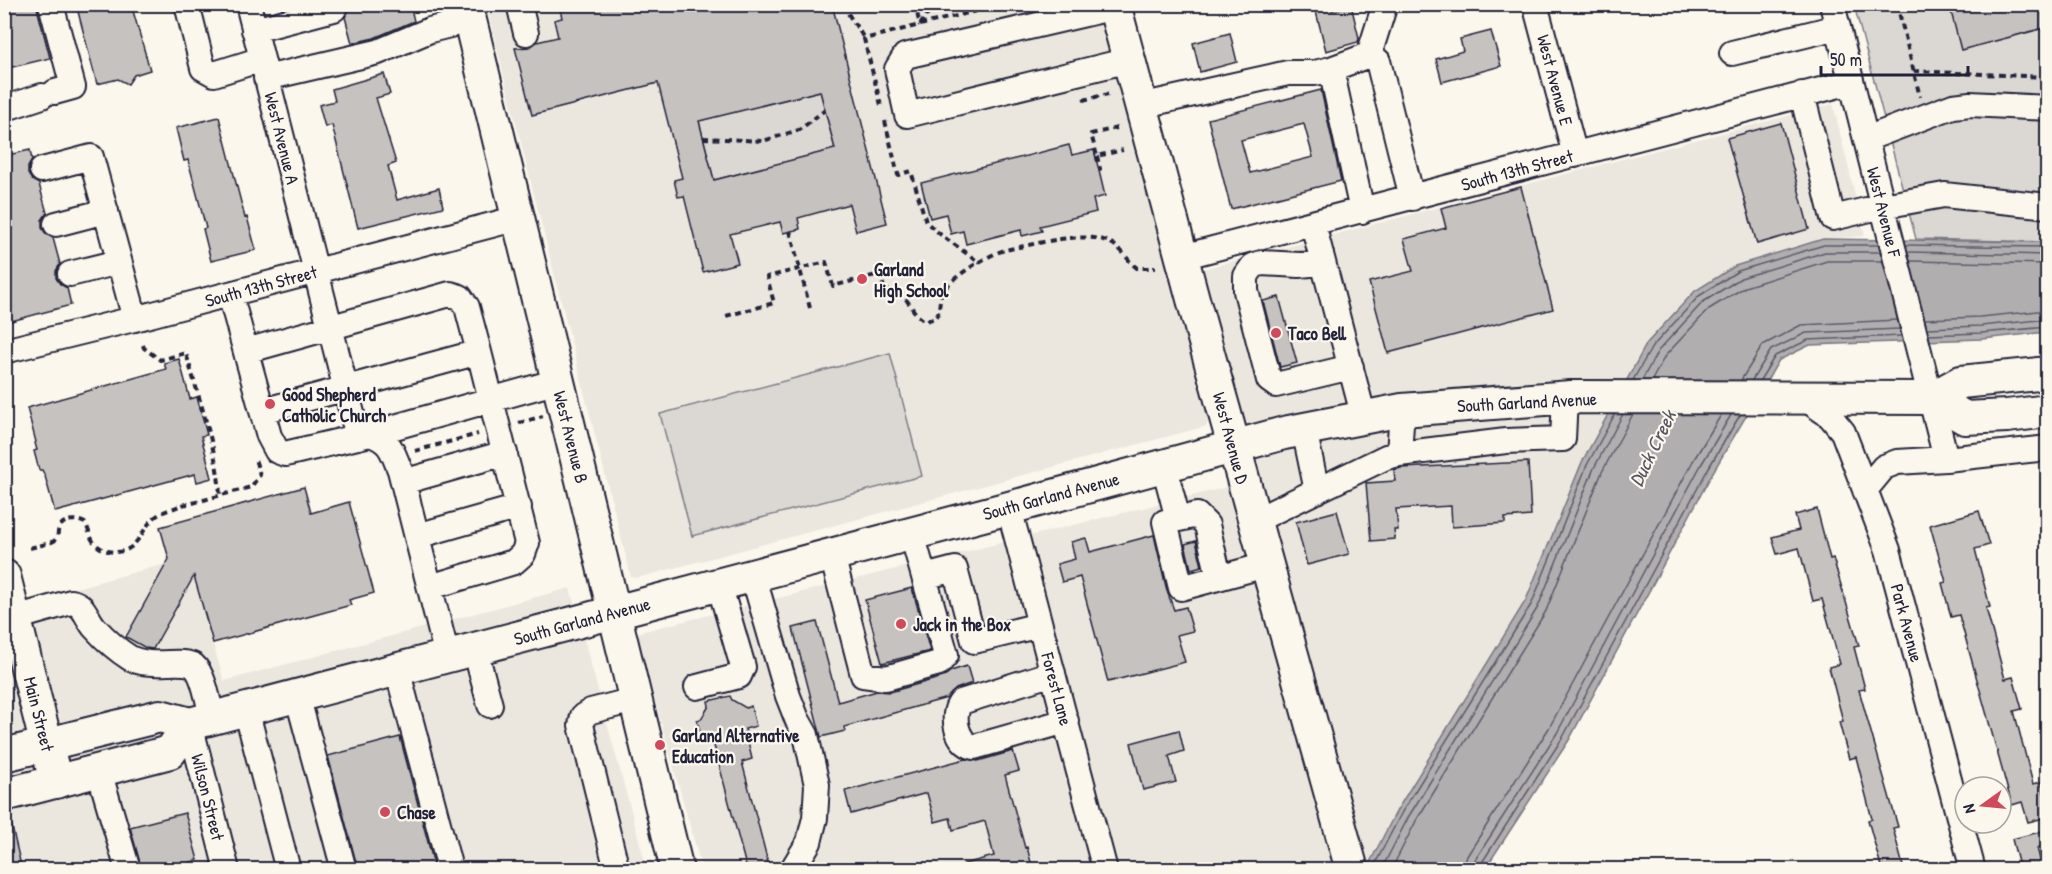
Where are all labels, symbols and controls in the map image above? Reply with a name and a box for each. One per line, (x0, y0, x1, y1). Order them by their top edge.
street label: West Avenue E (1531, 32, 1579, 128)
scale bar (1821, 39, 1968, 77)
text: 50 m (1830, 47, 1862, 72)
street label: West Avenue A (258, 89, 306, 187)
street label: South 13th Street (1458, 143, 1577, 197)
street label: West Avenue F (1861, 164, 1908, 261)
place label: Garland High School (874, 257, 949, 304)
street label: South 13th Street (202, 259, 321, 313)
marker: Garland High School (855, 272, 869, 286)
place label: Taco Bell (1287, 321, 1347, 346)
marker: Taco Bell (1269, 326, 1283, 340)
place label: Good Shepherd Catholic Church (282, 382, 386, 428)
street label: South Garland Avenue (1456, 386, 1598, 418)
street label: West Avenue B (547, 388, 595, 486)
street label: West Avenue D (1207, 389, 1255, 487)
marker: Good Shepherd Catholic Church (263, 397, 277, 411)
water label: Duck Creek (1622, 404, 1683, 490)
street label: South Garland Avenue (980, 466, 1122, 526)
street label: Park Avenue (1885, 581, 1929, 665)
street label: South Garland Avenue (511, 591, 653, 651)
place label: Jack in the Box (913, 612, 1011, 637)
marker: Jack in the Box (894, 617, 908, 631)
street label: Forest Lane (1035, 649, 1079, 728)
street label: Main Street (18, 674, 61, 755)
place label: Garland Alternative Education (672, 723, 800, 769)
marker: Garland Alternative Education (653, 738, 667, 752)
street label: Wilson Street (185, 751, 231, 844)
north arrow (1953, 775, 2013, 835)
place label: Chase (397, 800, 436, 825)
text: N (1957, 801, 1980, 816)
marker: Chase (378, 805, 392, 819)

